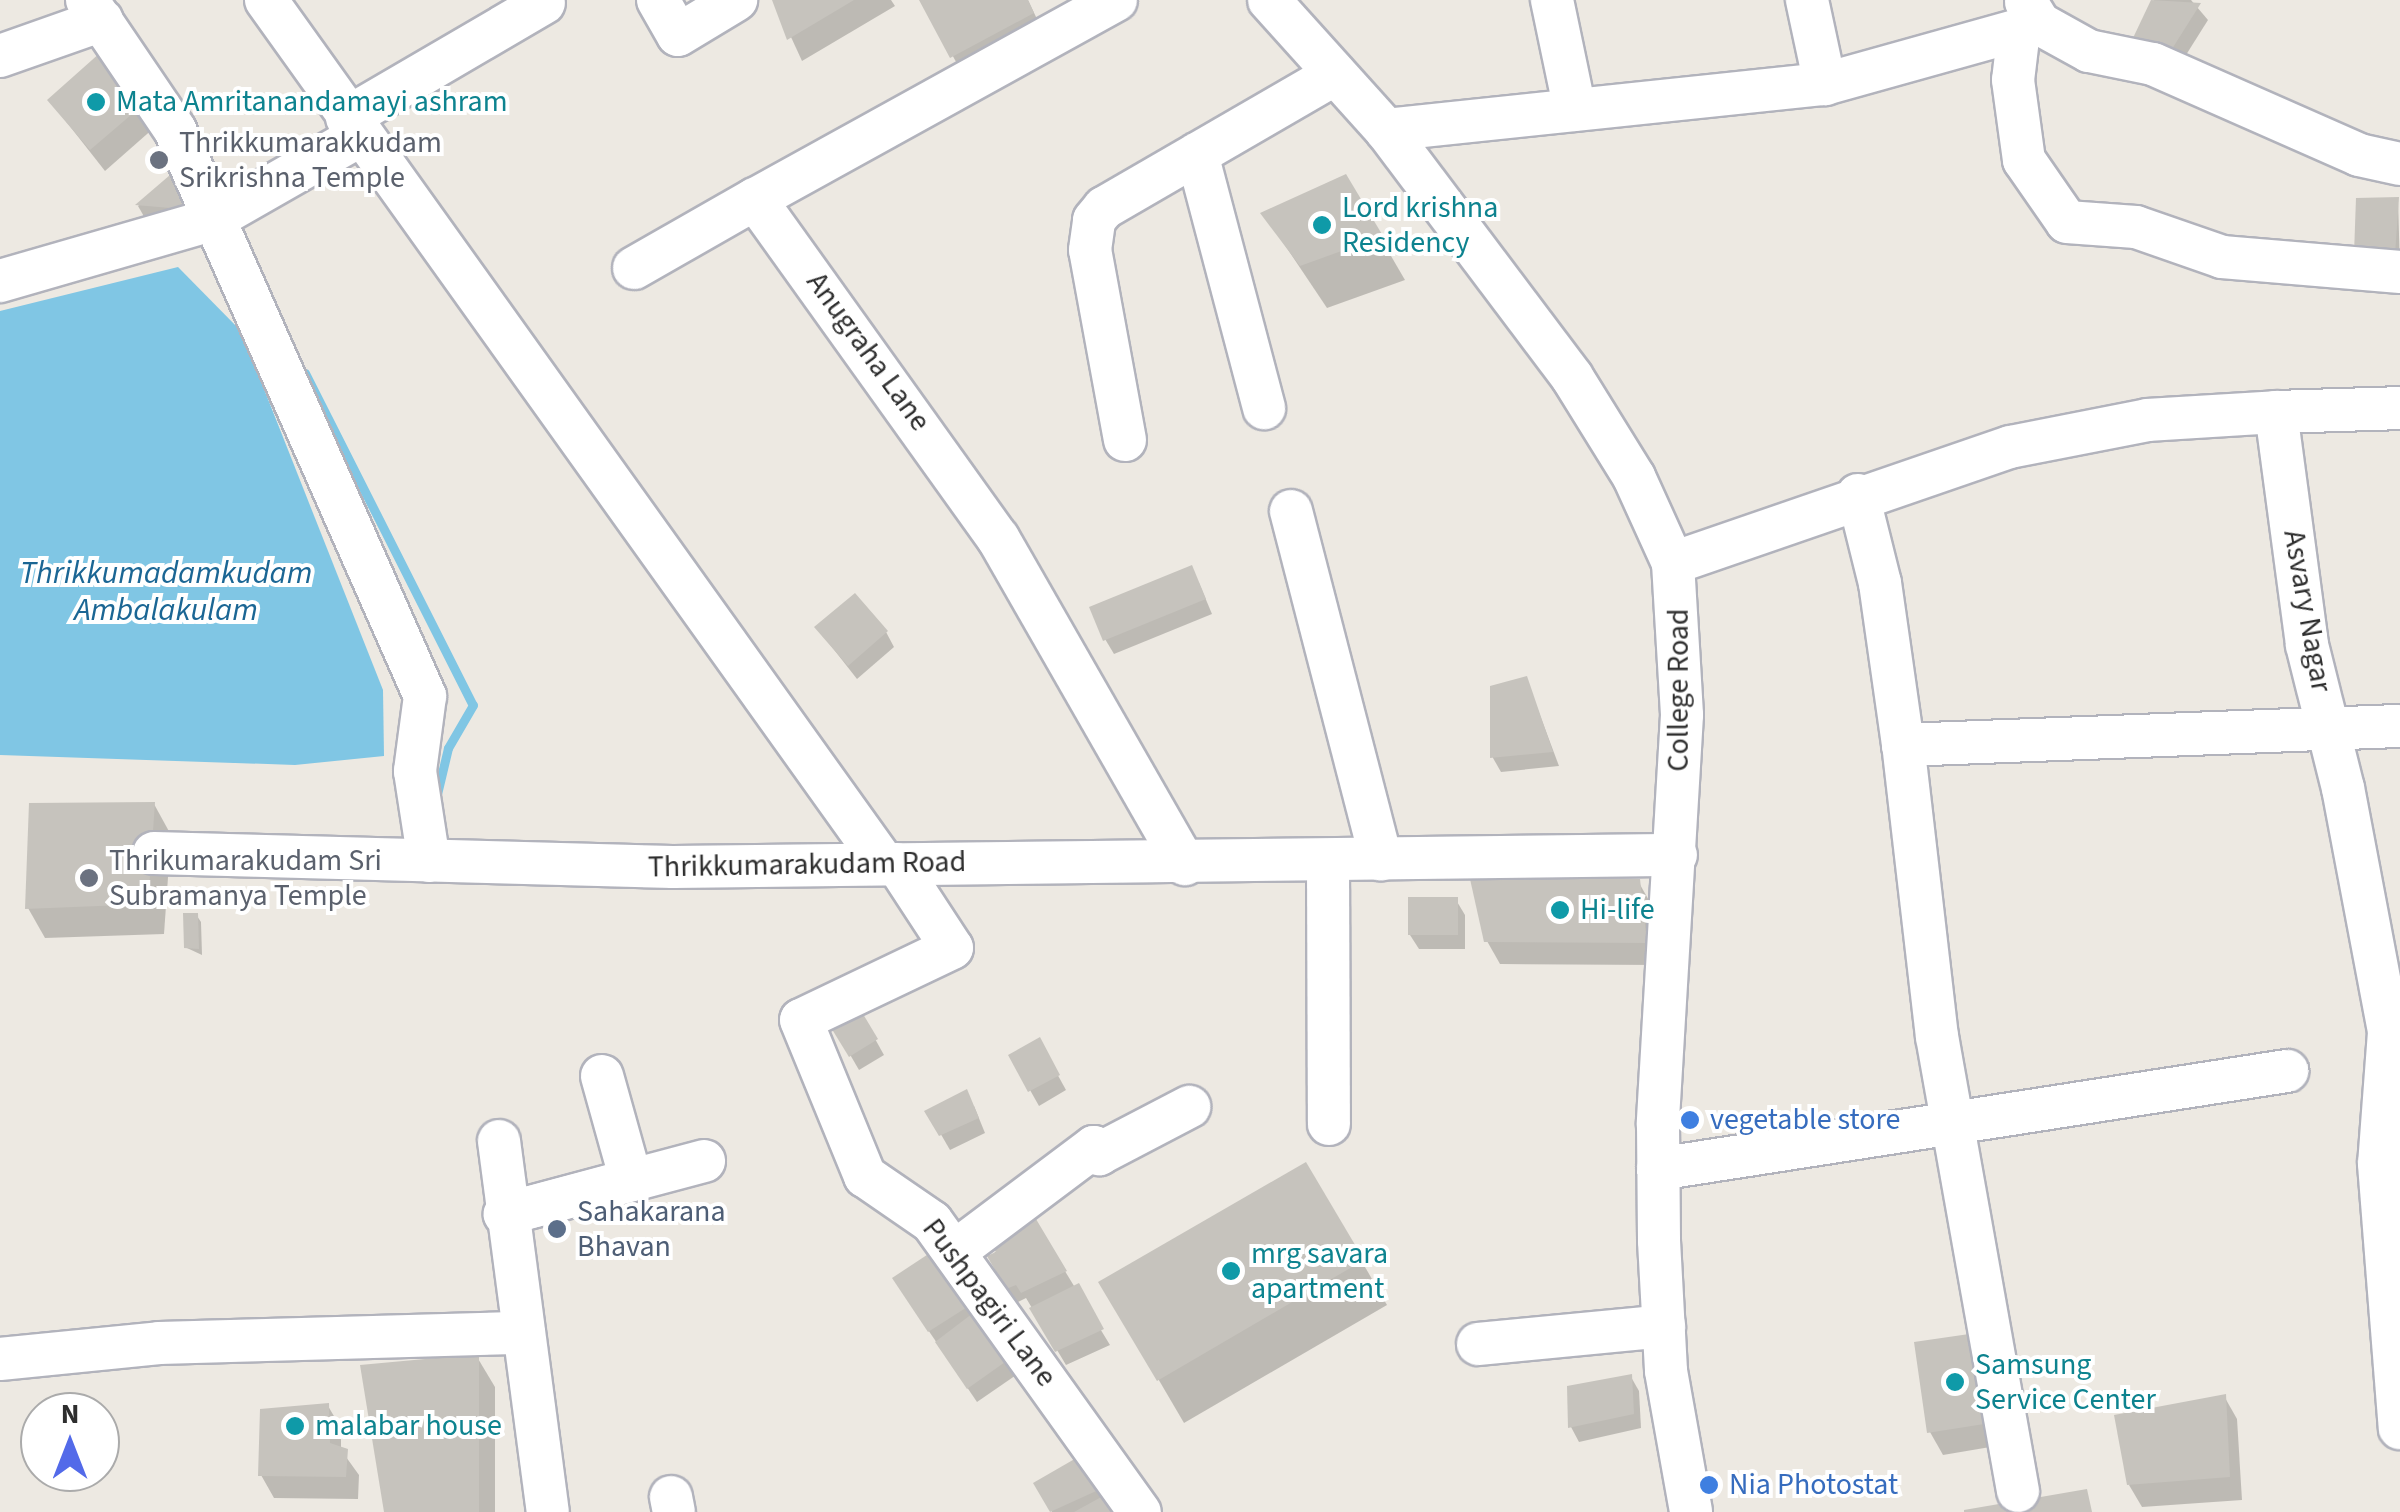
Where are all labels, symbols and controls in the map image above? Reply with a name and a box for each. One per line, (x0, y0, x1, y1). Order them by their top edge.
place label: Mata Amritanandamayi ashram (116, 84, 508, 120)
marker: Mata Amritanandamayi ashram (85, 91, 107, 113)
place label: Thrikkumarakkudam Srikrishna Temple (179, 125, 442, 196)
marker: Thrikkumarakkudam Srikrishna Temple (148, 149, 170, 171)
place label: Lord krishna Residency (1342, 190, 1498, 260)
marker: Lord krishna Residency (1311, 214, 1333, 236)
street label: Anugraha Lane (798, 266, 938, 438)
street label: Asvary Nagar (2275, 527, 2339, 695)
water label: Thrikkumadamkudam Ambalakulam (20, 555, 312, 630)
street label: College Road (1661, 608, 1697, 772)
place label: Thrikumarakudam Sri Subramanya Temple (109, 843, 382, 914)
street label: Thrikkumarakudam Road (648, 844, 966, 886)
marker: Thrikumarakudam Sri Subramanya Temple (78, 867, 100, 889)
place label: Hi-life (1580, 892, 1655, 928)
marker: Hi-life (1549, 899, 1571, 921)
place label: vegetable store (1710, 1102, 1900, 1138)
marker: vegetable store (1679, 1109, 1701, 1131)
place label: Sahakarana Bhavan (577, 1194, 726, 1264)
street label: Pushpagiri Lane (914, 1212, 1064, 1394)
marker: Sahakarana Bhavan (546, 1218, 568, 1240)
place label: mrg savara apartment (1251, 1236, 1388, 1306)
marker: mrg savara apartment (1220, 1260, 1242, 1282)
place label: Samsung Service Center (1975, 1347, 2156, 1418)
marker: Samsung Service Center (1944, 1371, 1966, 1393)
north arrow (20, 1392, 120, 1492)
text: N (61, 1394, 79, 1434)
place label: malabar house (315, 1408, 502, 1444)
marker: malabar house (284, 1415, 306, 1437)
place label: Nia Photostat (1729, 1467, 1898, 1503)
marker: Nia Photostat (1698, 1474, 1720, 1496)

